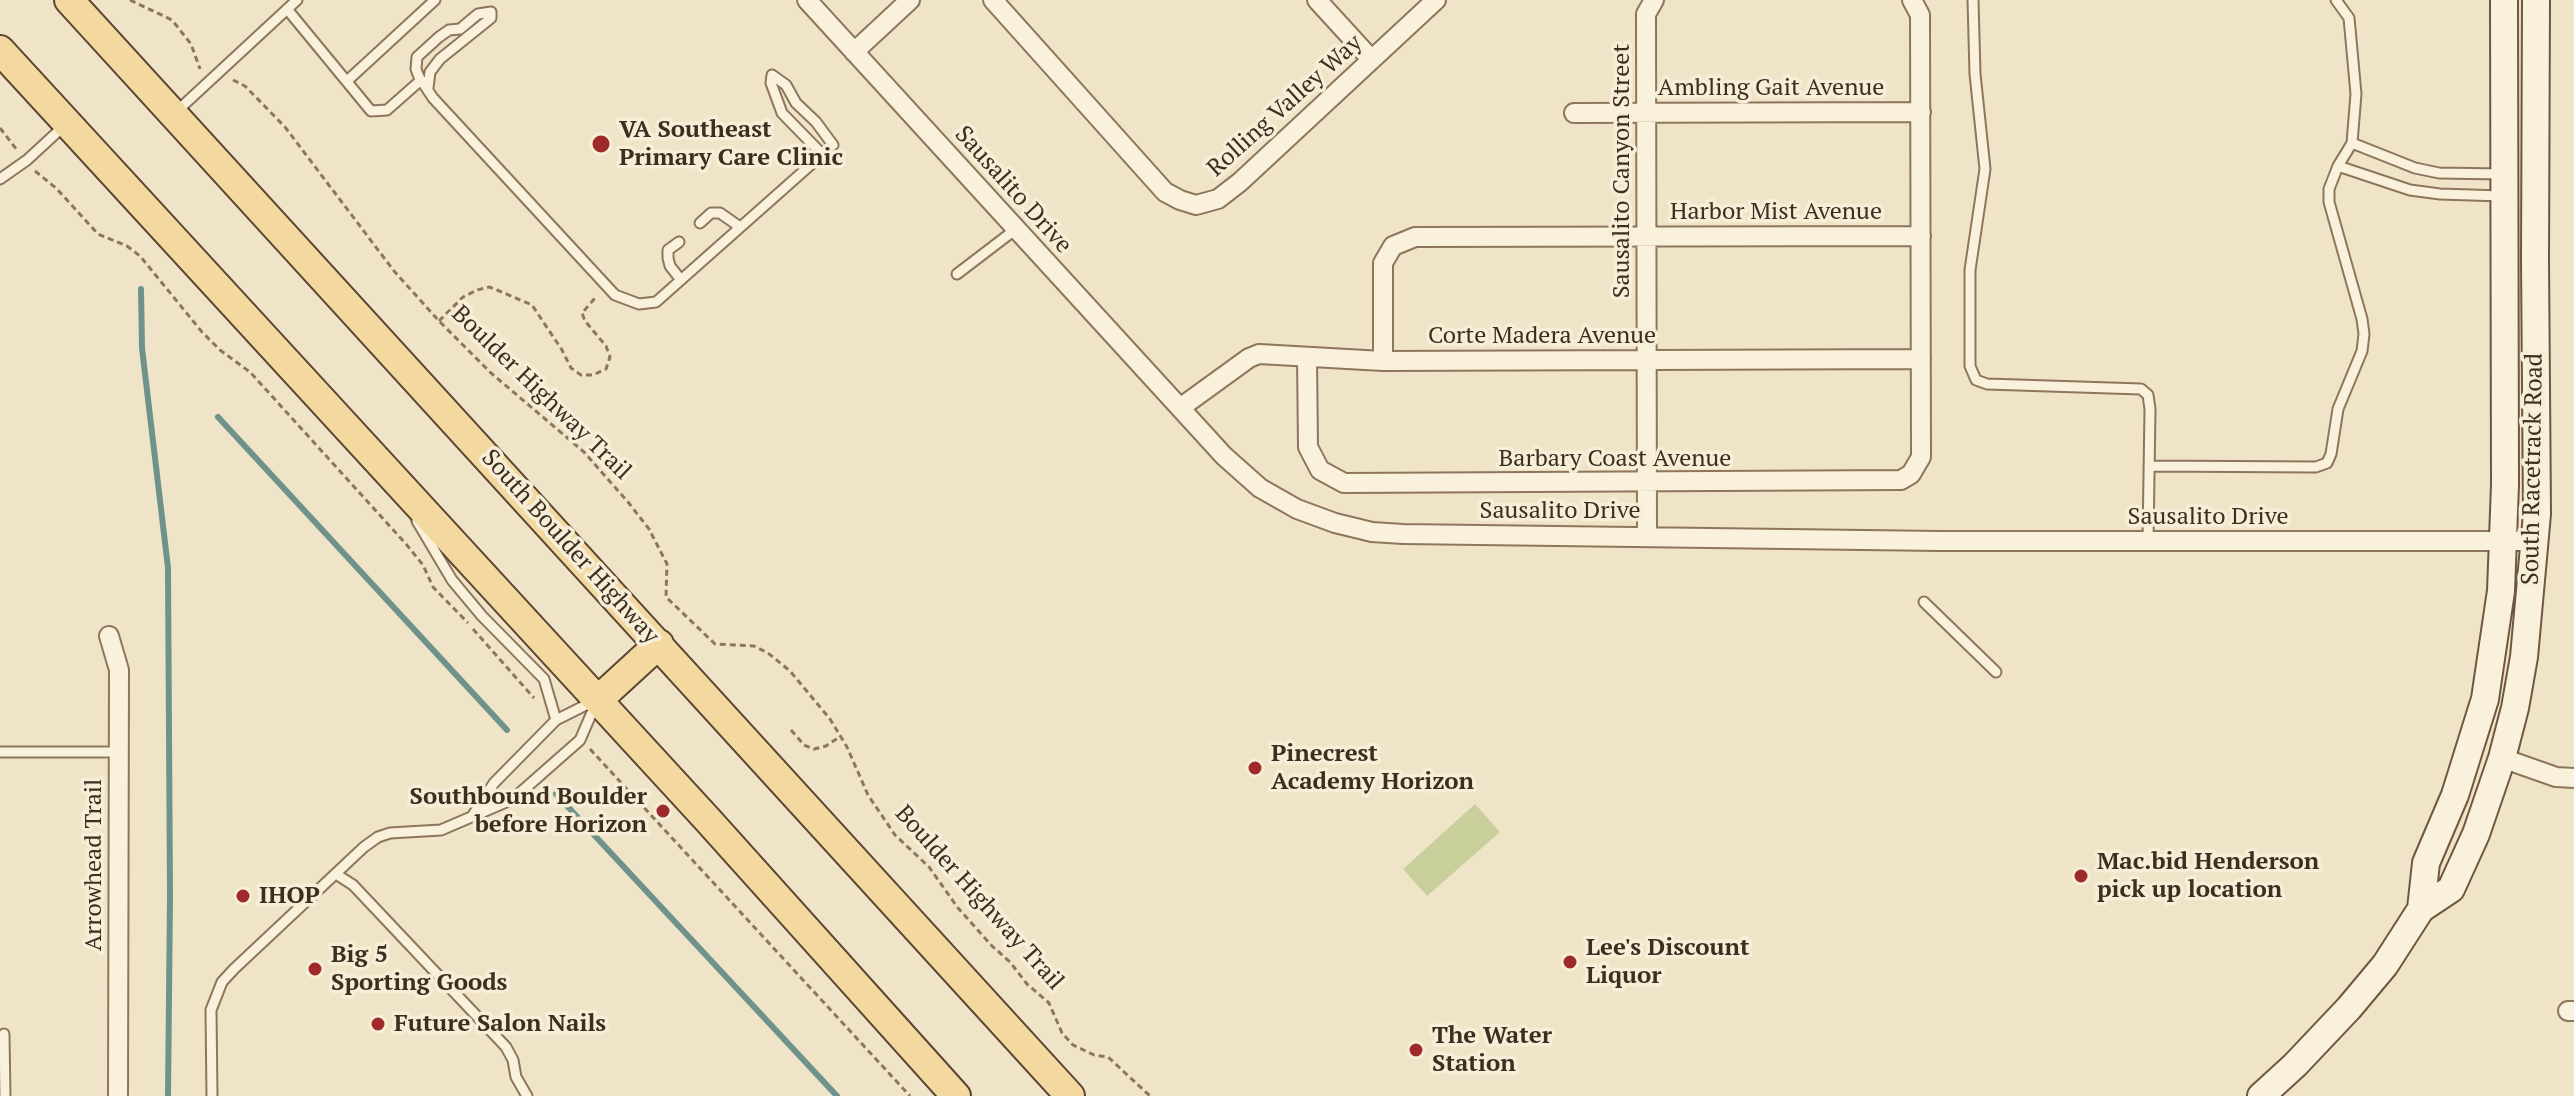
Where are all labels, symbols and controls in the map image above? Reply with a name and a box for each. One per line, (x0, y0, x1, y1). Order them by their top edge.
street label: Rolling Valley Way (1202, 29, 1368, 183)
street label: Sausalito Canyon Street (1608, 44, 1636, 298)
street label: Ambling Gait Avenue (1658, 74, 1884, 102)
place label: VA Southeast Primary Care Clinic (619, 116, 843, 172)
street label: Sausalito Drive (948, 121, 1078, 259)
marker: VA Southeast Primary Care Clinic (590, 133, 612, 155)
street label: Harbor Mist Avenue (1670, 198, 1882, 226)
street label: Boulder Highway Trail (445, 300, 637, 486)
street label: Corte Madera Avenue (1428, 322, 1656, 350)
street label: South Racetrack Road (2517, 353, 2549, 585)
street label: South Boulder Highway (475, 444, 665, 650)
street label: Barbary Coast Avenue (1499, 445, 1731, 473)
street label: Sausalito Drive (1480, 497, 1640, 525)
street label: Sausalito Drive (2128, 503, 2288, 531)
place label: Pinecrest Academy Horizon (1271, 740, 1474, 796)
marker: Pinecrest Academy Horizon (1246, 759, 1264, 777)
street label: Arrowhead Trail (80, 779, 108, 951)
place label: Southbound Boulder before Horizon (410, 783, 647, 839)
street label: Boulder Highway Trail (889, 800, 1069, 996)
marker: Southbound Boulder before Horizon (654, 802, 672, 820)
place label: Mac.bid Henderson pick up location (2097, 848, 2319, 904)
marker: Mac.bid Henderson pick up location (2072, 867, 2090, 885)
place label: IHOP (259, 882, 320, 910)
marker: IHOP (234, 887, 252, 905)
place label: Lee's Discount Liquor (1586, 934, 1749, 990)
place label: Big 5 Sporting Goods (331, 941, 507, 997)
marker: Lee's Discount Liquor (1561, 953, 1579, 971)
marker: Big 5 Sporting Goods (306, 960, 324, 978)
place label: Future Salon Nails (394, 1010, 606, 1038)
marker: Future Salon Nails (369, 1015, 387, 1033)
place label: The Water Station (1432, 1022, 1552, 1078)
marker: The Water Station (1407, 1041, 1425, 1059)

